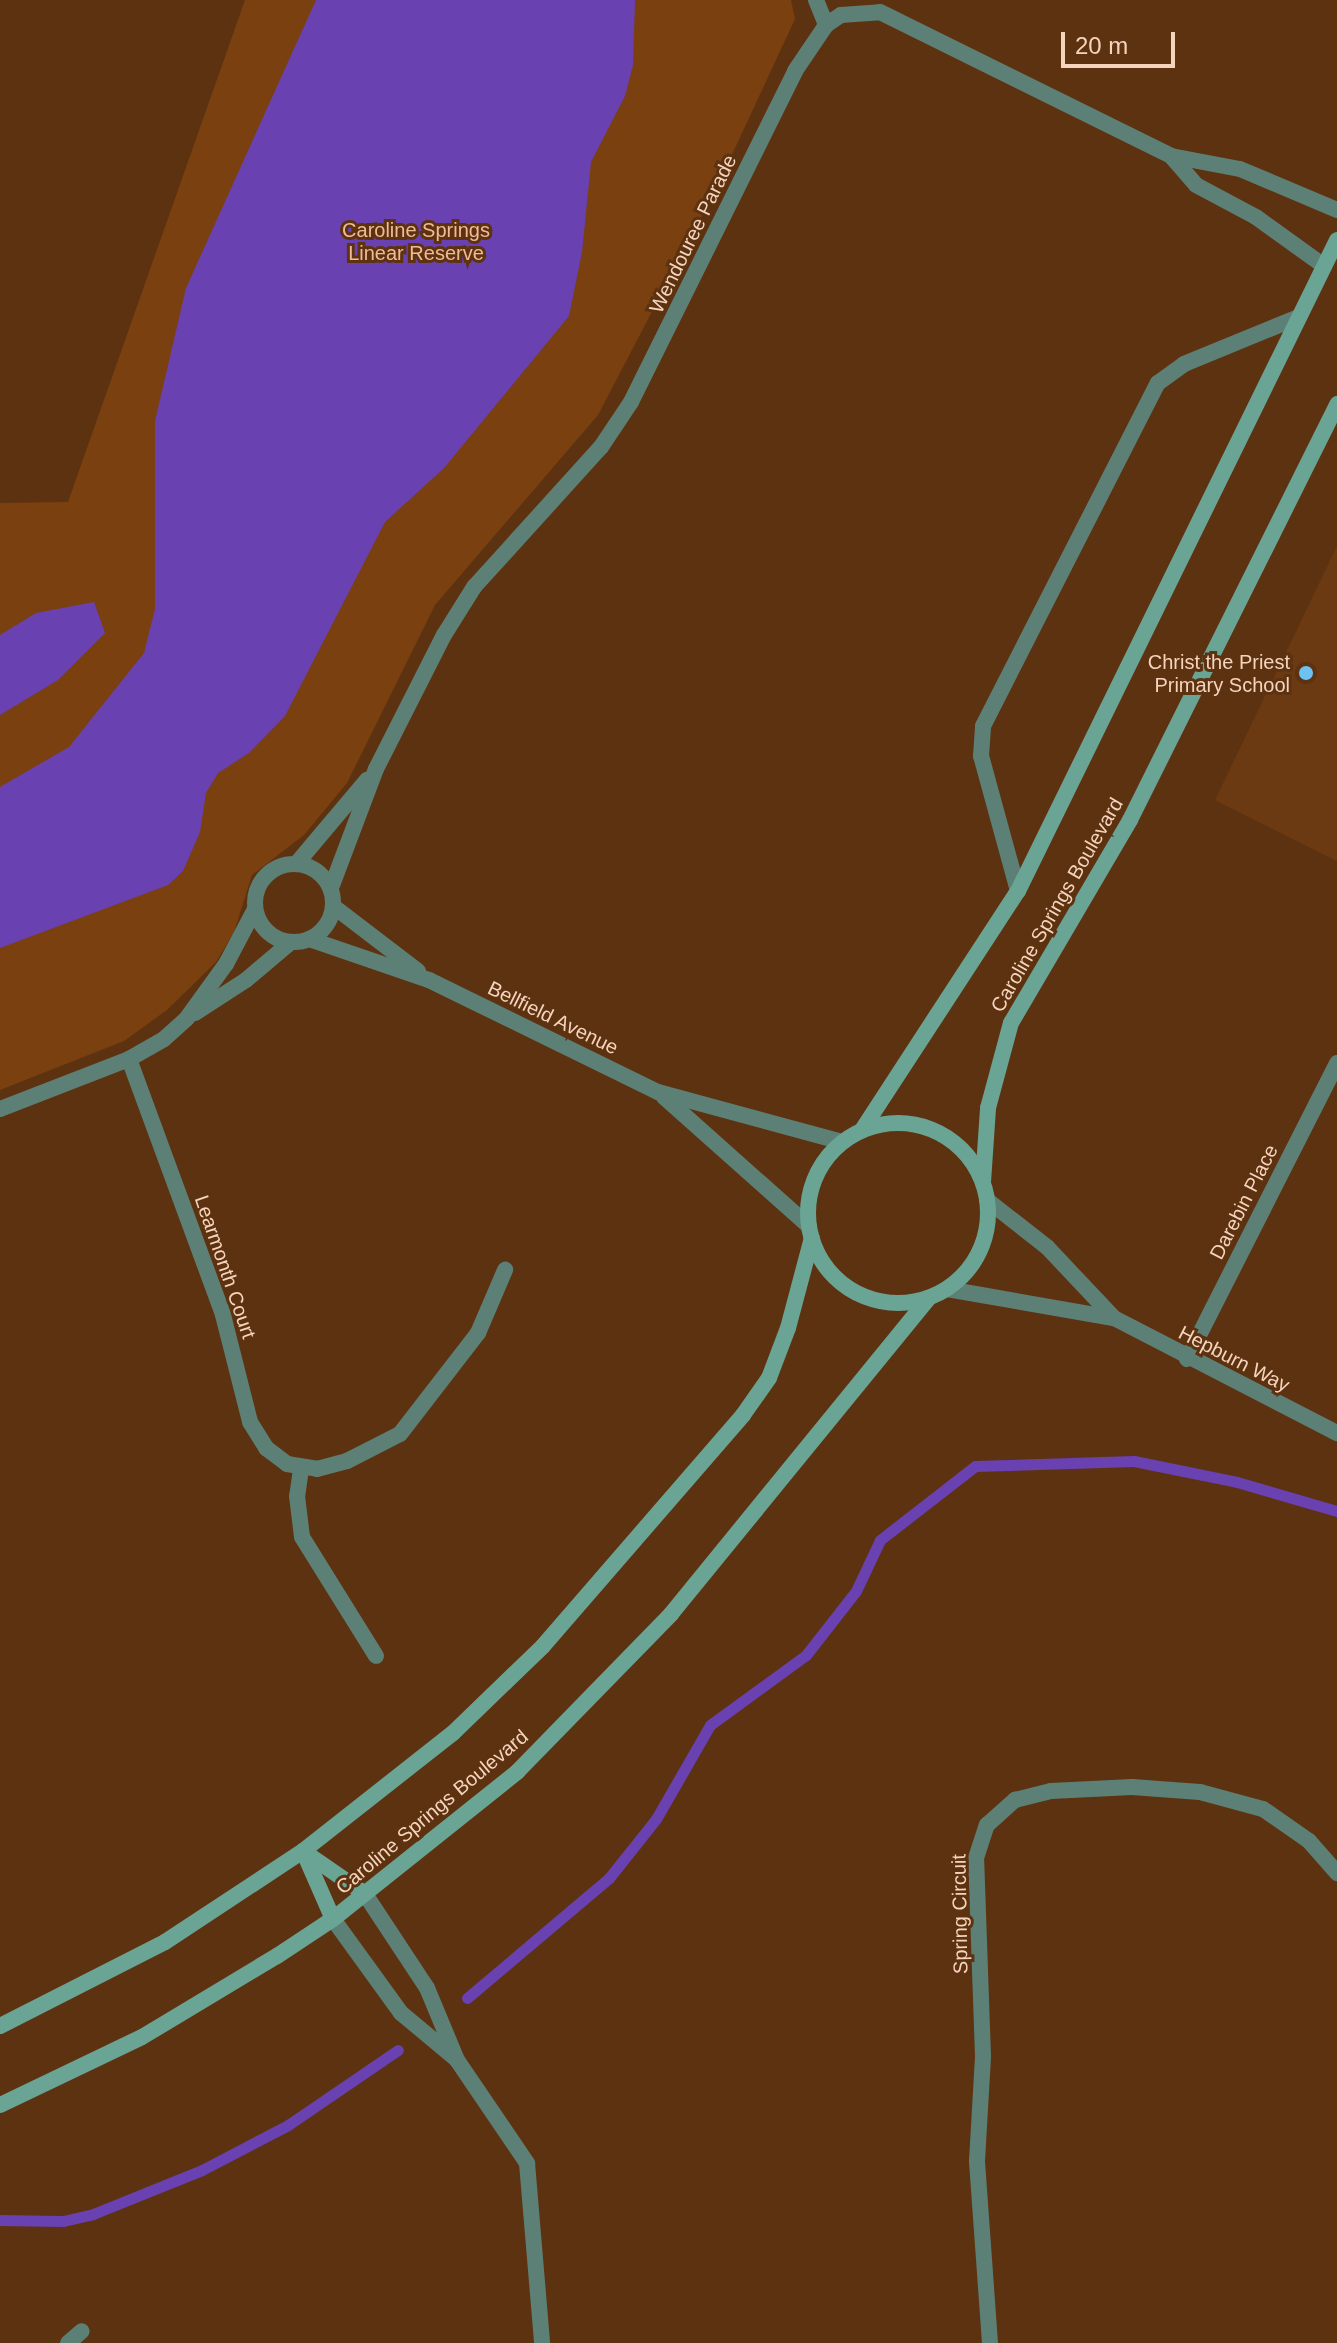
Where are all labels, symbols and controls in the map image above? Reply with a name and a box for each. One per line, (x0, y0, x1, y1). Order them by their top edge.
scale bar (1065, 16, 1179, 66)
text: 20 m (1075, 32, 1128, 59)
street label: Wendouree Parade (644, 151, 742, 317)
park label: Caroline Springs Linear Reserve (342, 218, 490, 265)
place label: Christ the Priest Primary School (1148, 650, 1290, 697)
marker: Christ the Priest Primary School (1297, 664, 1315, 682)
street label: Caroline Springs Boulevard (986, 794, 1128, 1016)
street label: Bellfield Avenue (483, 976, 623, 1060)
street label: Darebin Place (1205, 1141, 1283, 1263)
street label: Learmonth Court (189, 1192, 261, 1342)
street label: Hepburn Way (1174, 1321, 1294, 1397)
street label: Caroline Springs Boulevard (331, 1725, 533, 1899)
street label: Spring Circuit (947, 1854, 973, 1974)

